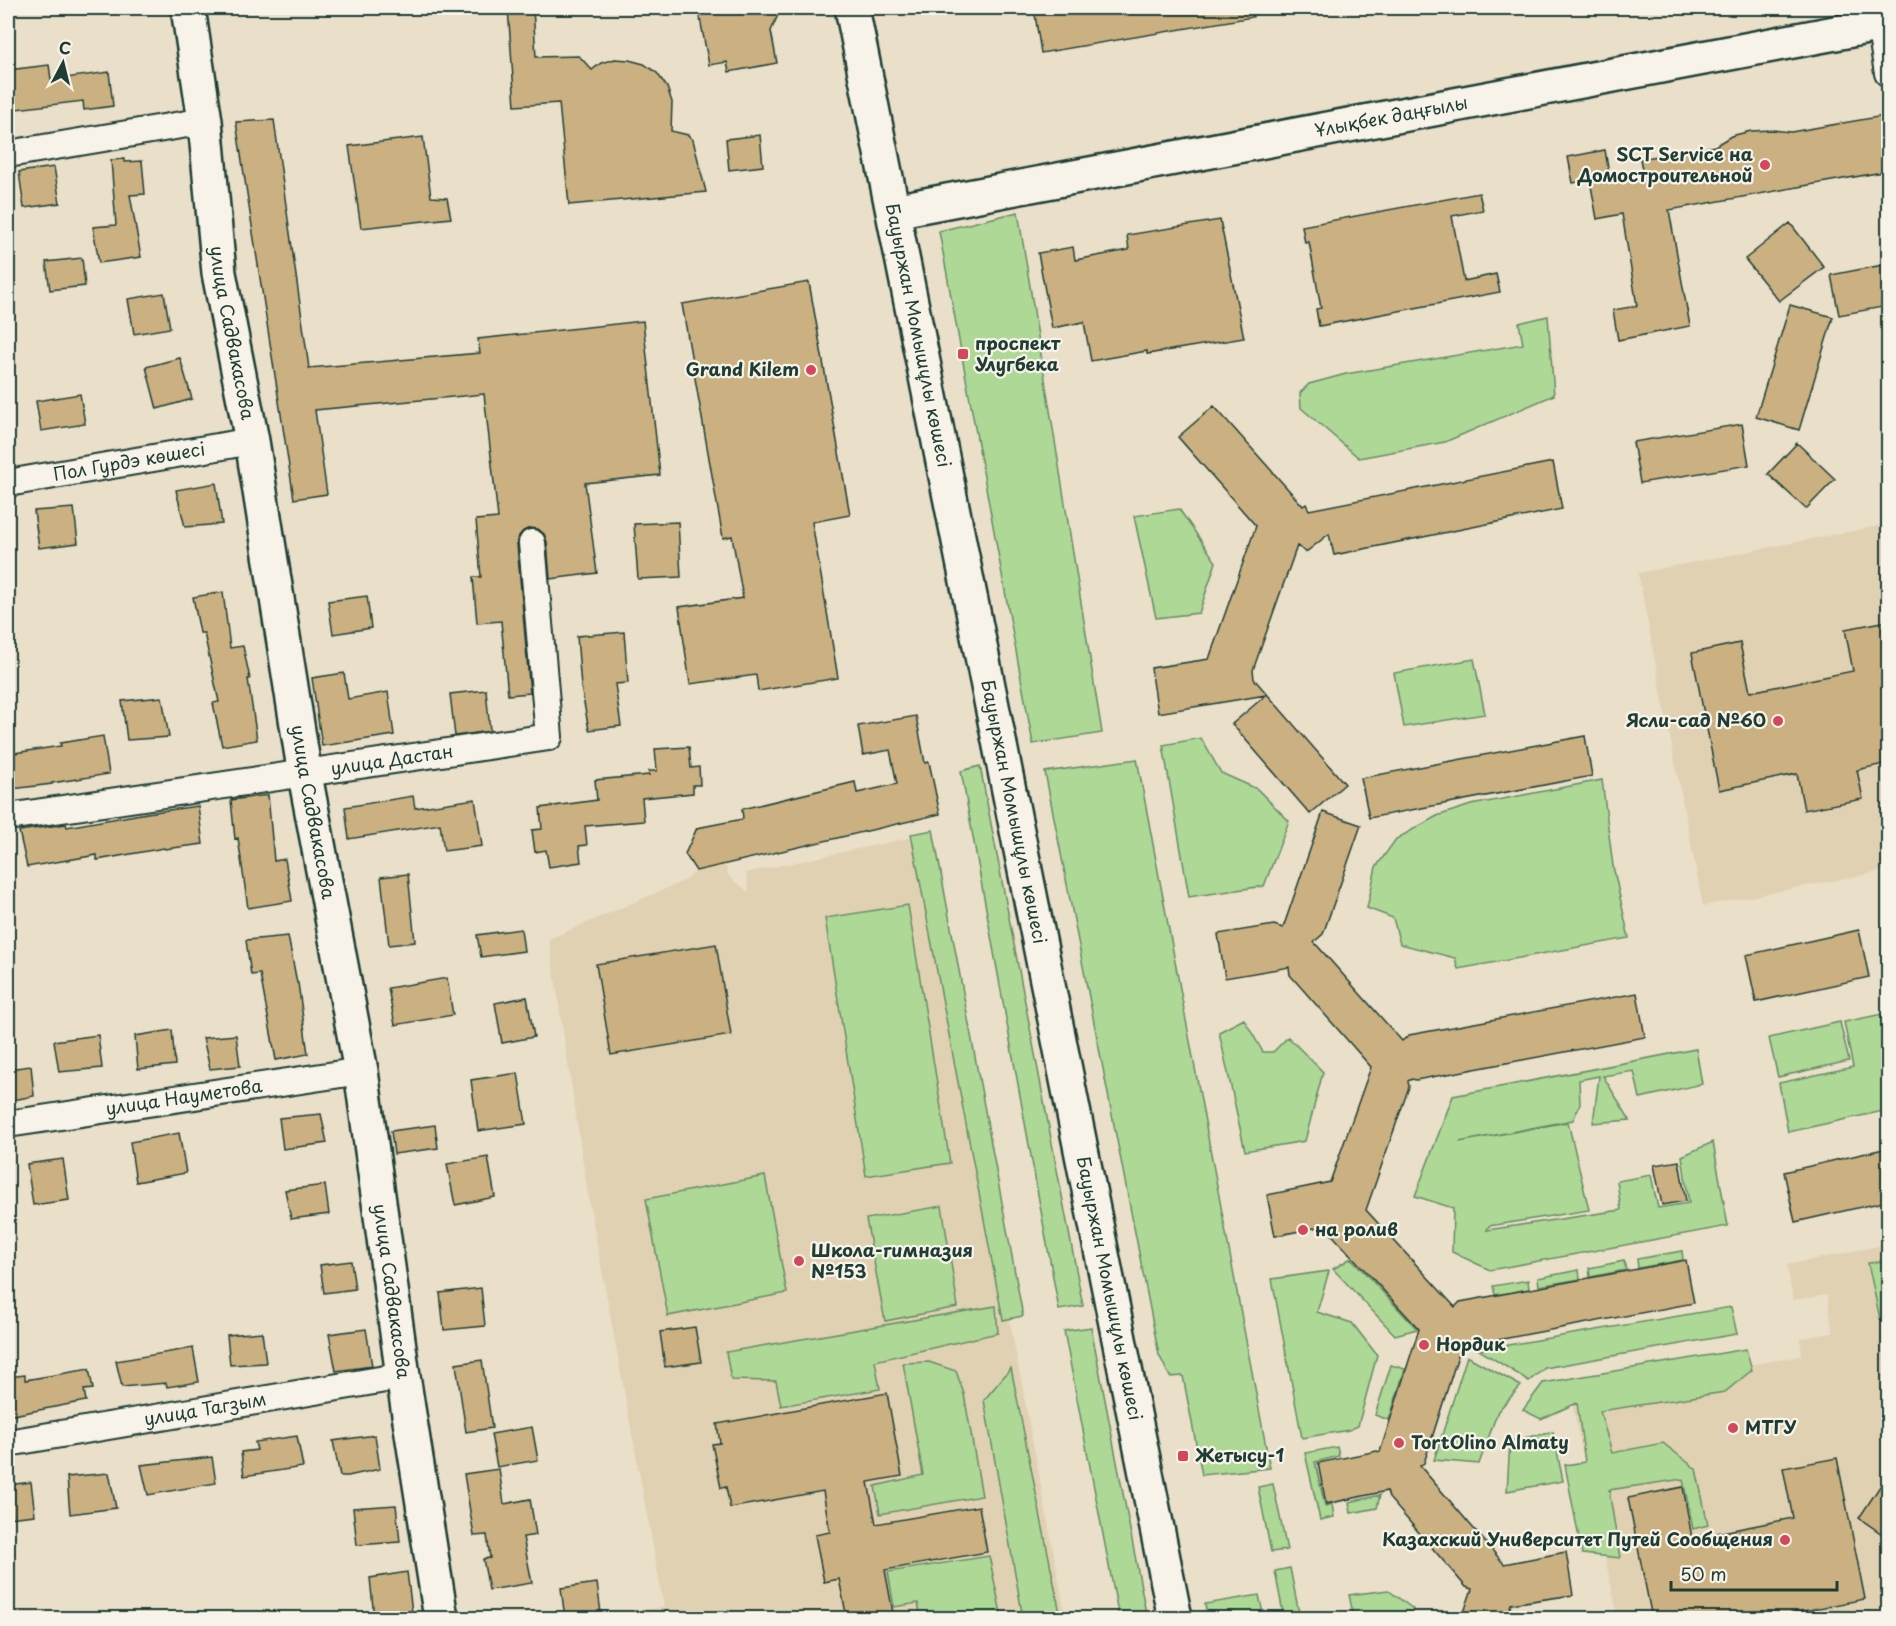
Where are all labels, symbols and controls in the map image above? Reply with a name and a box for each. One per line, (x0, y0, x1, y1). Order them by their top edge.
north arrow (33, 33, 93, 93)
text: С (58, 34, 72, 60)
street label: Ұлықбек даңғылы (1312, 88, 1470, 143)
place label: SCT Service на Домостроительной (1577, 140, 1753, 188)
marker: SCT Service на Домостроительной (1758, 158, 1772, 172)
street label: Бауыржан Момышұлы көшесі (880, 201, 959, 470)
street label: улица Садвакасова (205, 245, 263, 423)
place label: проспект Улугбека (975, 329, 1061, 377)
marker: проспект Улугбека (956, 347, 970, 361)
place label: Grand Kilem (686, 355, 799, 382)
marker: Grand Kilem (804, 363, 818, 377)
street label: Пол Гурдэ көшесі (51, 434, 207, 487)
street label: Бауыржан Момышұлы көшесі (975, 677, 1054, 946)
place label: Ясли-сад №60 (1626, 706, 1766, 733)
marker: Ясли-сад №60 (1771, 714, 1785, 728)
street label: улица Садвакасова (285, 723, 343, 902)
street label: улица Дастан (329, 736, 455, 781)
street label: улица Науметова (104, 1071, 265, 1121)
street label: Бауыржан Момышұлы көшесі (1071, 1154, 1150, 1423)
street label: улица Садвакасова (367, 1202, 418, 1381)
place label: на ролив (1315, 1215, 1398, 1242)
marker: на ролив (1296, 1223, 1310, 1237)
place label: Школа-гимназия №153 (811, 1236, 973, 1284)
marker: Школа-гимназия №153 (792, 1254, 806, 1268)
place label: Нордик (1436, 1330, 1506, 1357)
marker: Нордик (1417, 1338, 1431, 1352)
street label: улица Тагзым (142, 1384, 268, 1432)
place label: МТГУ (1745, 1413, 1797, 1440)
marker: МТГУ (1726, 1421, 1740, 1435)
place label: TortOlino Almaty (1411, 1428, 1569, 1455)
marker: TortOlino Almaty (1392, 1436, 1406, 1450)
place label: Жетысу-1 (1195, 1441, 1284, 1468)
marker: Жетысу-1 (1176, 1449, 1190, 1463)
place label: Казахский Университет Путей Сообщения (1382, 1525, 1773, 1552)
marker: Казахский Университет Путей Сообщения (1778, 1533, 1792, 1547)
scale bar (1671, 1554, 1838, 1592)
text: 50 m (1680, 1560, 1727, 1587)

